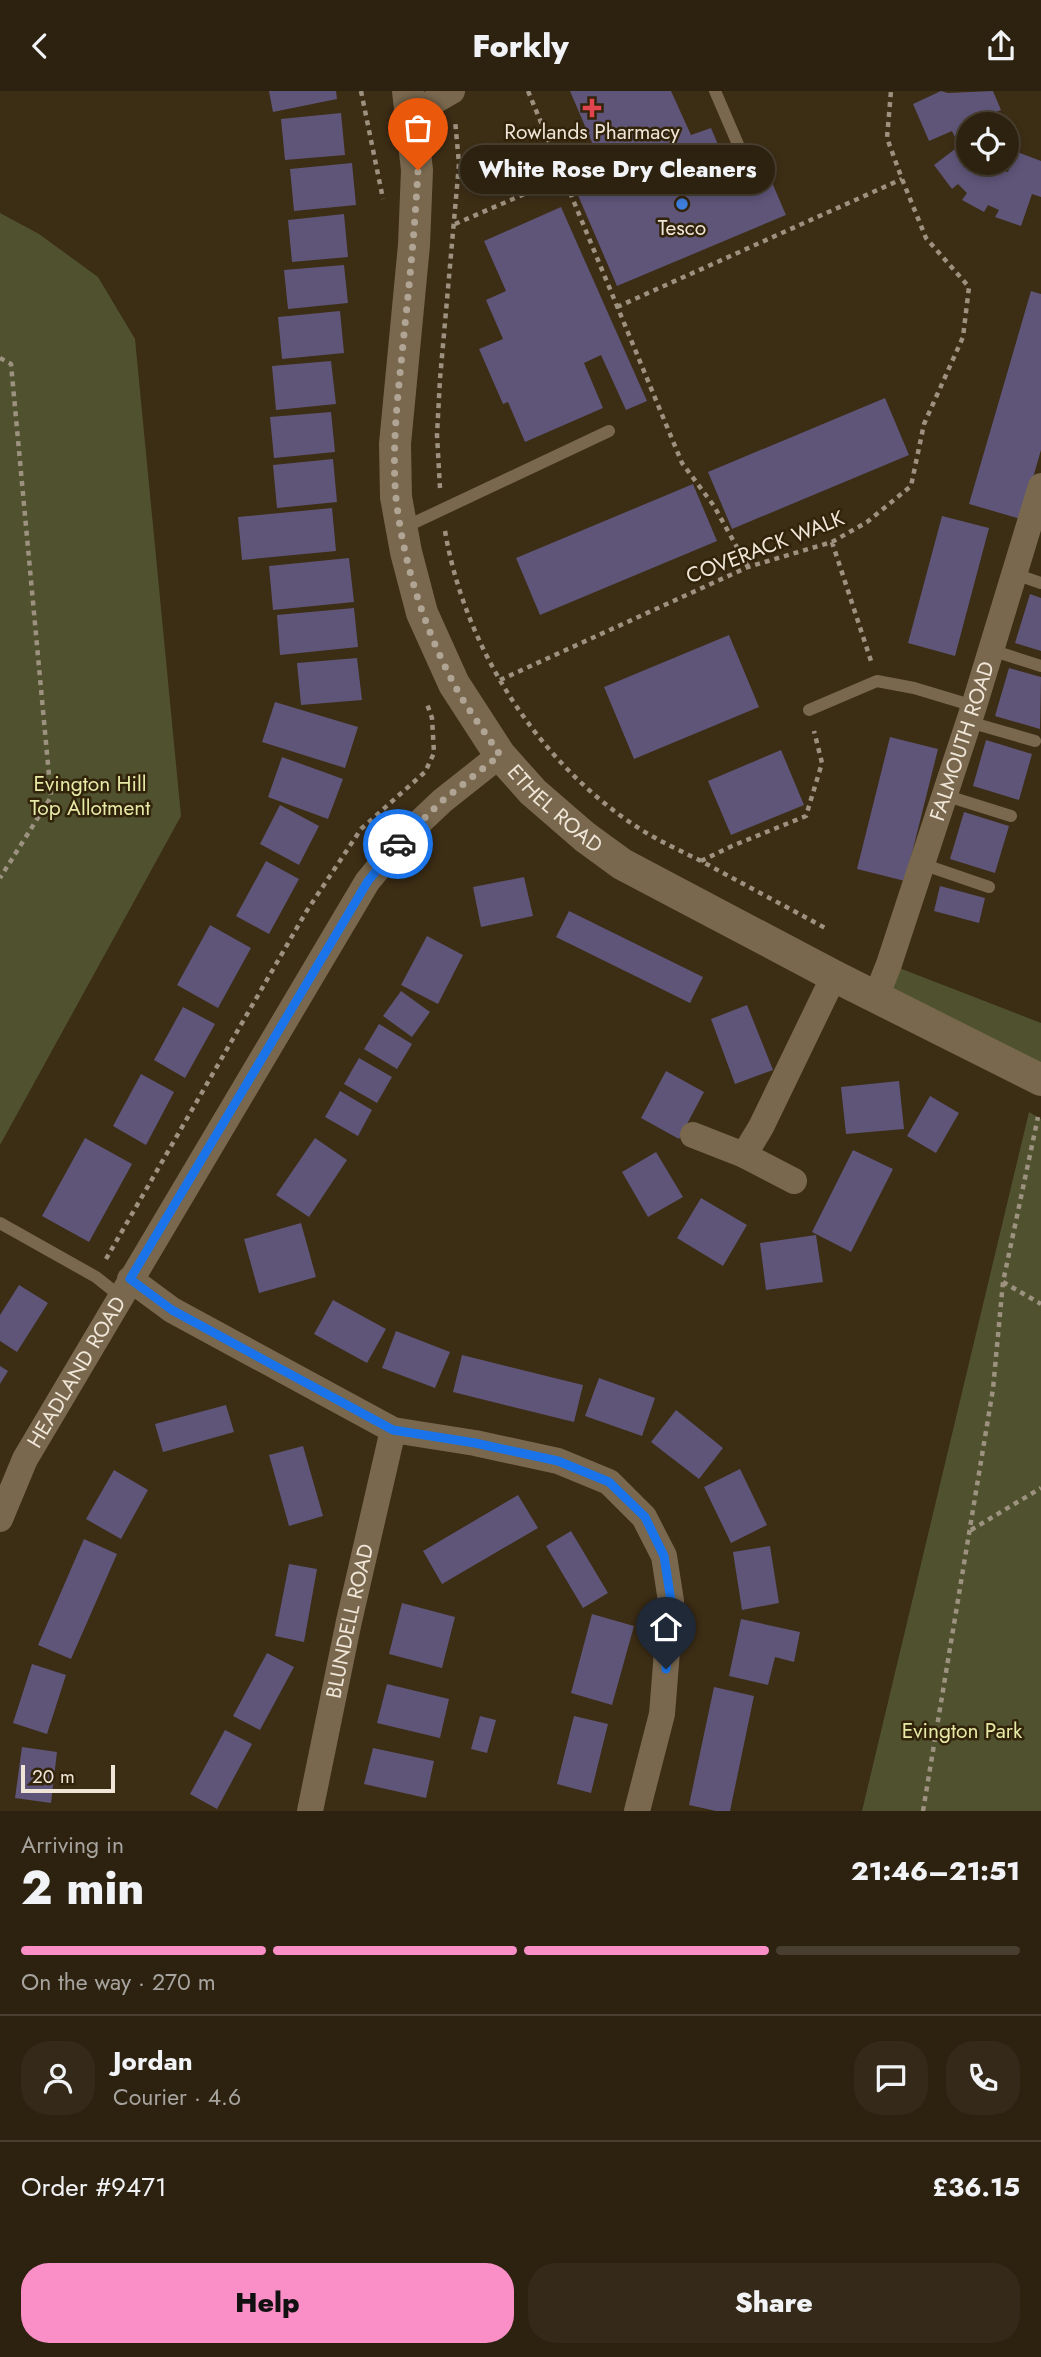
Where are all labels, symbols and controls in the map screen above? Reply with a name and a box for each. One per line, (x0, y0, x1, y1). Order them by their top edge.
text: Forkly (472, 23, 569, 69)
icon: back (21, 27, 59, 65)
icon: share (982, 27, 1020, 65)
pin (388, 98, 448, 170)
marker: Rowlands Pharmacy (584, 100, 600, 116)
icon: bag (399, 109, 437, 147)
map controls (956, 112, 1019, 175)
button: locate (956, 112, 1019, 175)
place label: Rowlands Pharmacy (504, 117, 680, 147)
callout: White Rose Dry Cleaners (460, 146, 775, 195)
text: White Rose Dry Cleaners (478, 152, 757, 186)
marker: Tesco (674, 196, 690, 212)
place label: Tesco (658, 213, 706, 243)
street label: COVERACK WALK (682, 503, 849, 591)
street label: FALMOUTH ROAD (922, 658, 1002, 825)
street label: ETHEL ROAD (500, 758, 609, 860)
park label: Evington Hill Top Allotment (30, 769, 150, 823)
courier (363, 809, 433, 879)
icon: car (379, 825, 417, 863)
street label: HEADLAND ROAD (20, 1291, 133, 1454)
street label: BLUNDELL ROAD (318, 1541, 381, 1701)
pin (636, 1597, 696, 1669)
icon: home (647, 1608, 685, 1646)
park label: Evington Park (902, 1716, 1023, 1746)
scale bar (21, 1762, 116, 1794)
text: 20 m (32, 1763, 75, 1790)
text: Arriving in (21, 1828, 124, 1862)
text: 21:46–21:51 (851, 1852, 1020, 1890)
text: 2 min (21, 1855, 145, 1921)
text: On the way · 270 m (21, 1965, 216, 1999)
button: person (21, 2041, 95, 2115)
button: chat (854, 2041, 928, 2115)
button: phone (946, 2041, 1020, 2115)
text: Jordan (113, 2042, 193, 2080)
text: Courier · 4.6 (113, 2080, 241, 2114)
text: Order #9471 (21, 2168, 167, 2206)
text: £36.15 (932, 2168, 1020, 2206)
button: Help (21, 2263, 514, 2343)
button: Share (528, 2263, 1020, 2343)

